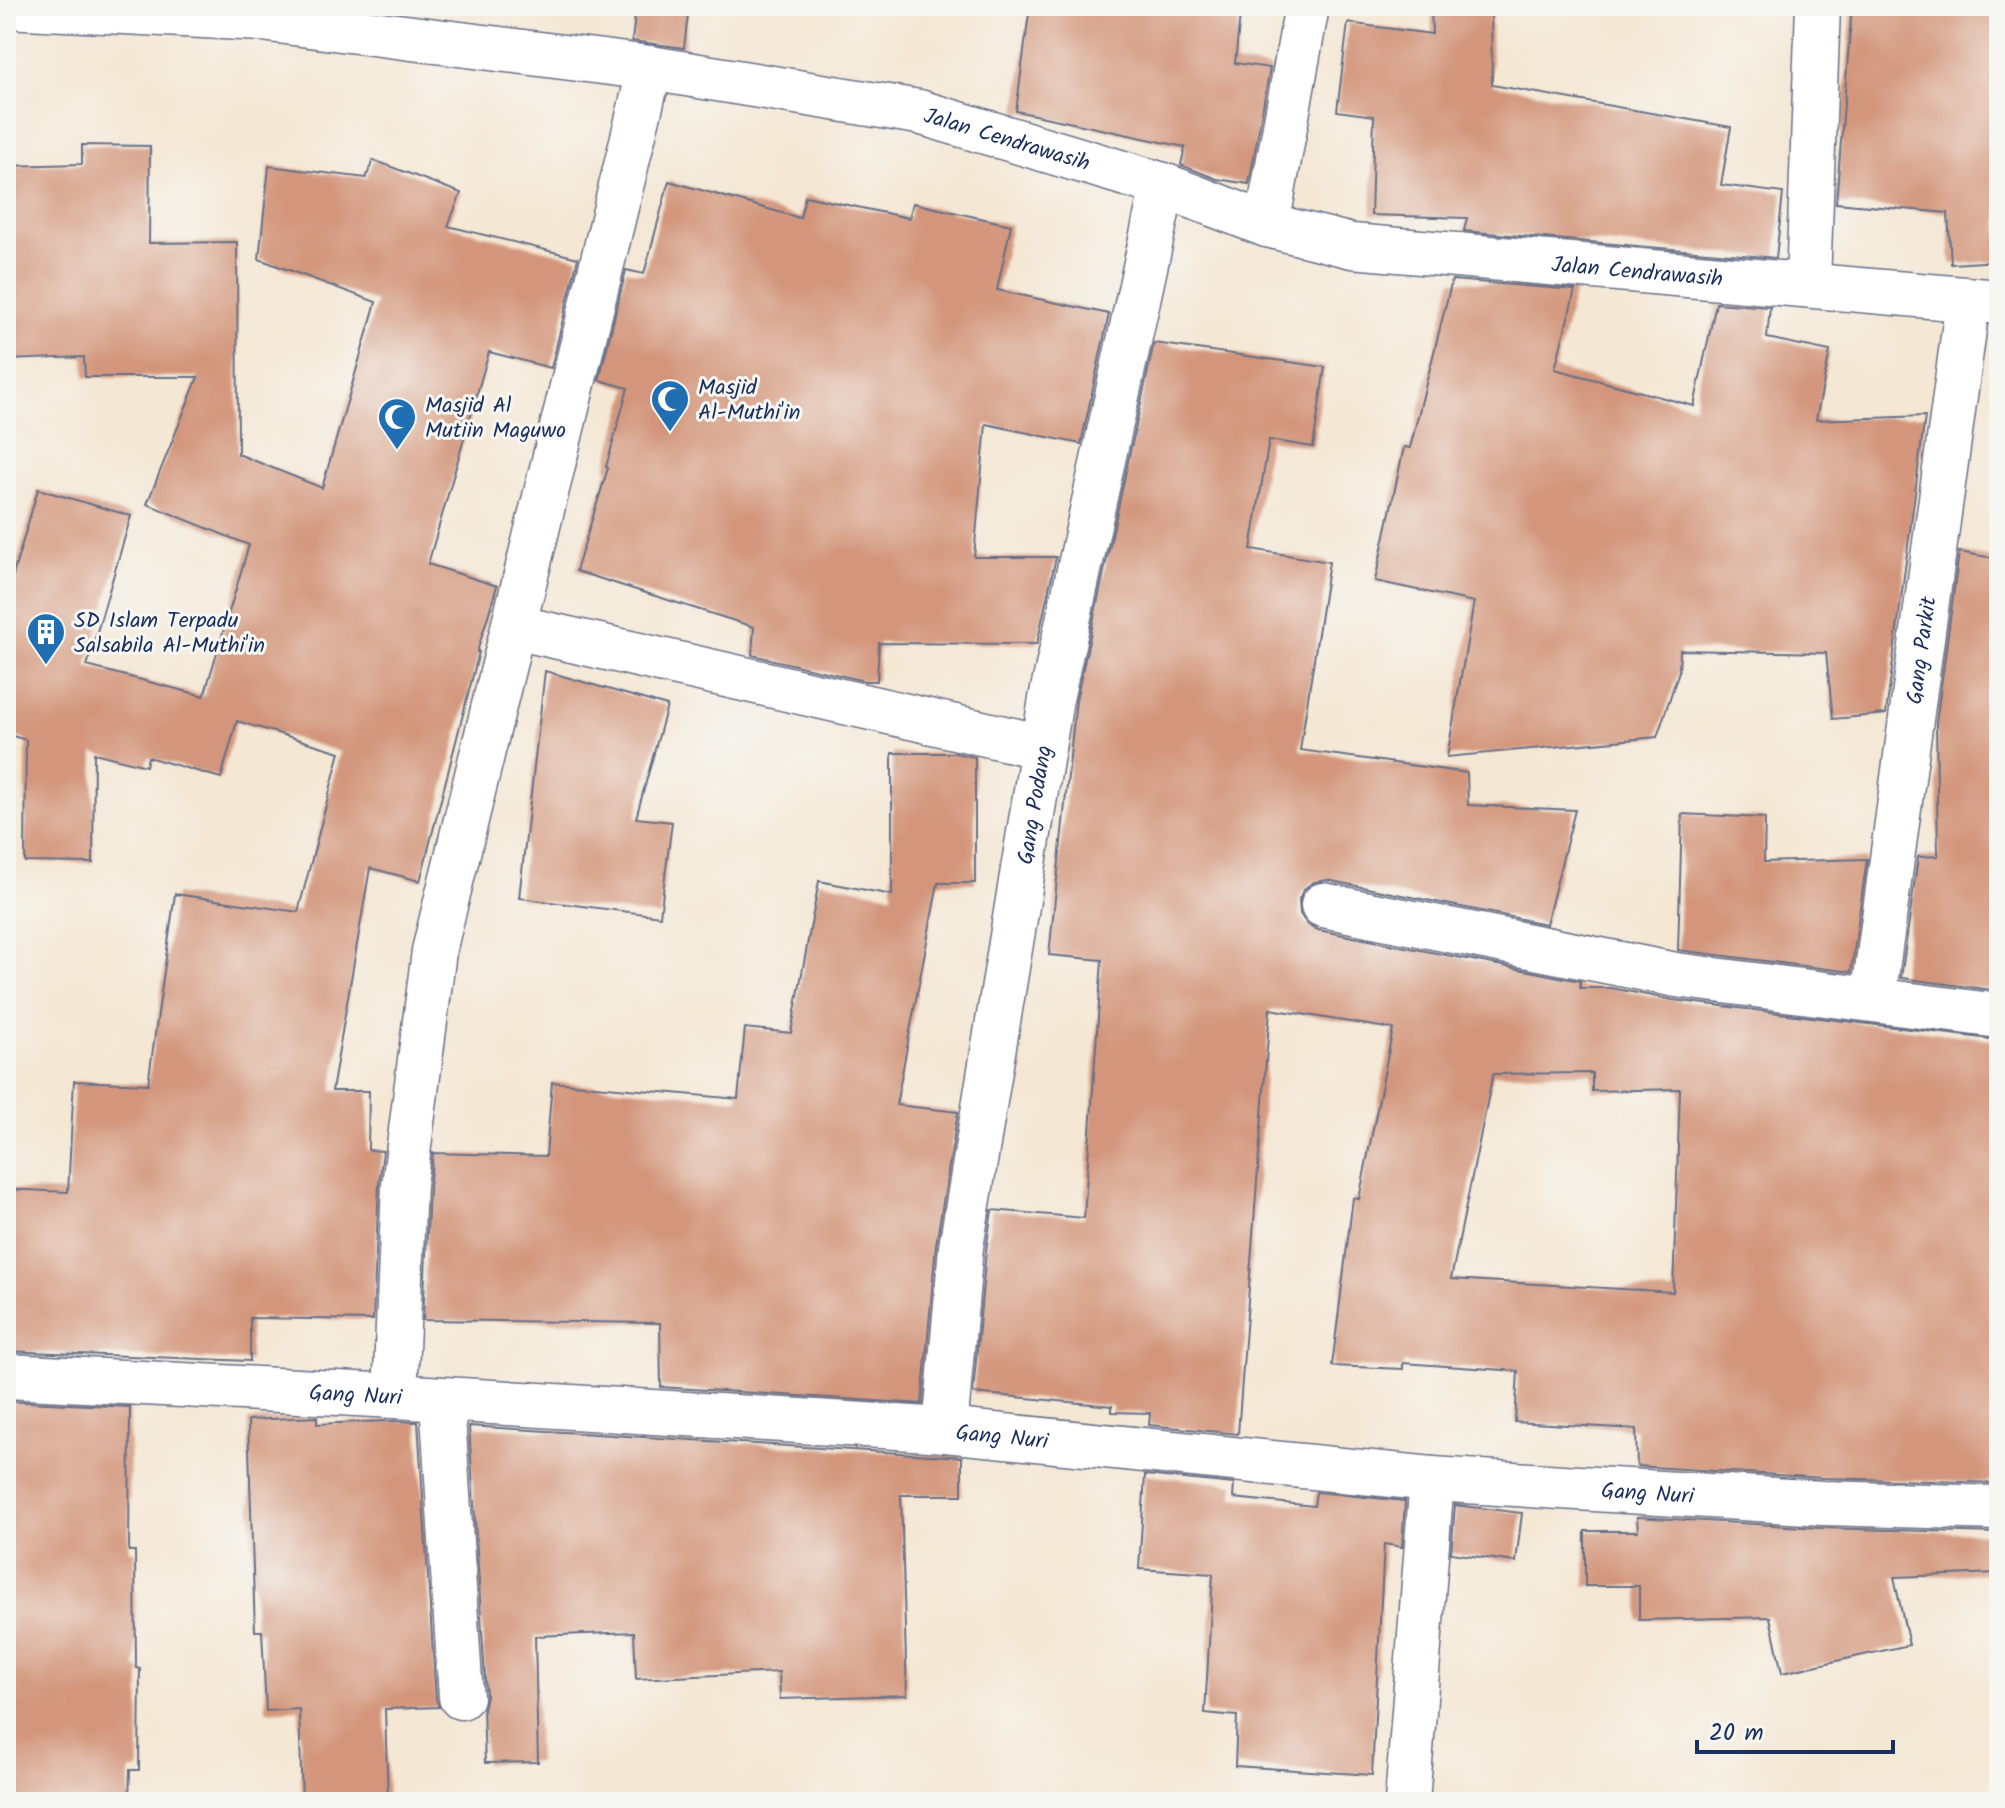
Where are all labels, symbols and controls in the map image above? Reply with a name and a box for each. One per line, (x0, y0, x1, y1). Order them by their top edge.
street label: Jalan Cendrawasih (919, 99, 1094, 182)
street label: Jalan Cendrawasih (1550, 248, 1724, 298)
place label: Masjid Al-Muthi'in (698, 371, 801, 431)
mosque icon: Masjid Al-Muthi'in (649, 378, 691, 433)
place label: Masjid Al Mutiin Maguwo (425, 389, 566, 449)
mosque icon: Masjid Al Mutiin Maguwo (376, 396, 418, 451)
street label: Gang Parkit (1898, 594, 1948, 707)
place label: SD Islam Terpadu Salsabila Al-Muthi'in (74, 604, 265, 664)
building icon: SD Islam Terpadu Salsabila Al-Muthi'in (25, 611, 67, 666)
street label: Gang Podang (1009, 743, 1063, 867)
street label: Gang Nuri (308, 1377, 404, 1416)
street label: Gang Nuri (954, 1416, 1051, 1460)
street label: Gang Nuri (1600, 1474, 1696, 1515)
scale bar (1697, 1704, 1893, 1754)
text: 20 m (1709, 1714, 1764, 1753)

